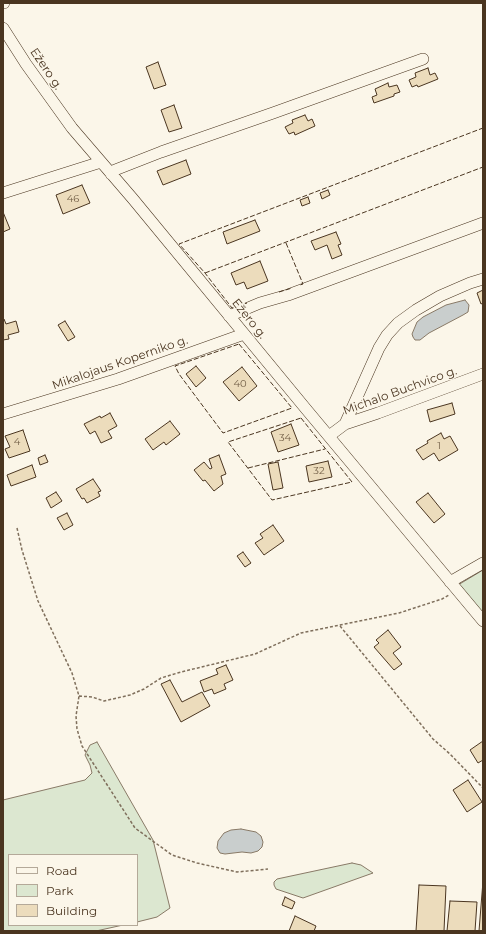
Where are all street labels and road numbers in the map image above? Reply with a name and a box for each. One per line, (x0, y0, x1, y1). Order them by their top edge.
street label: Ežero g. (27, 45, 65, 93)
street label: Ežero g. (229, 296, 269, 342)
street label: Mikalojaus Koperniko g. (50, 333, 190, 393)
street label: Michalo Buchvico g. (341, 364, 459, 418)

